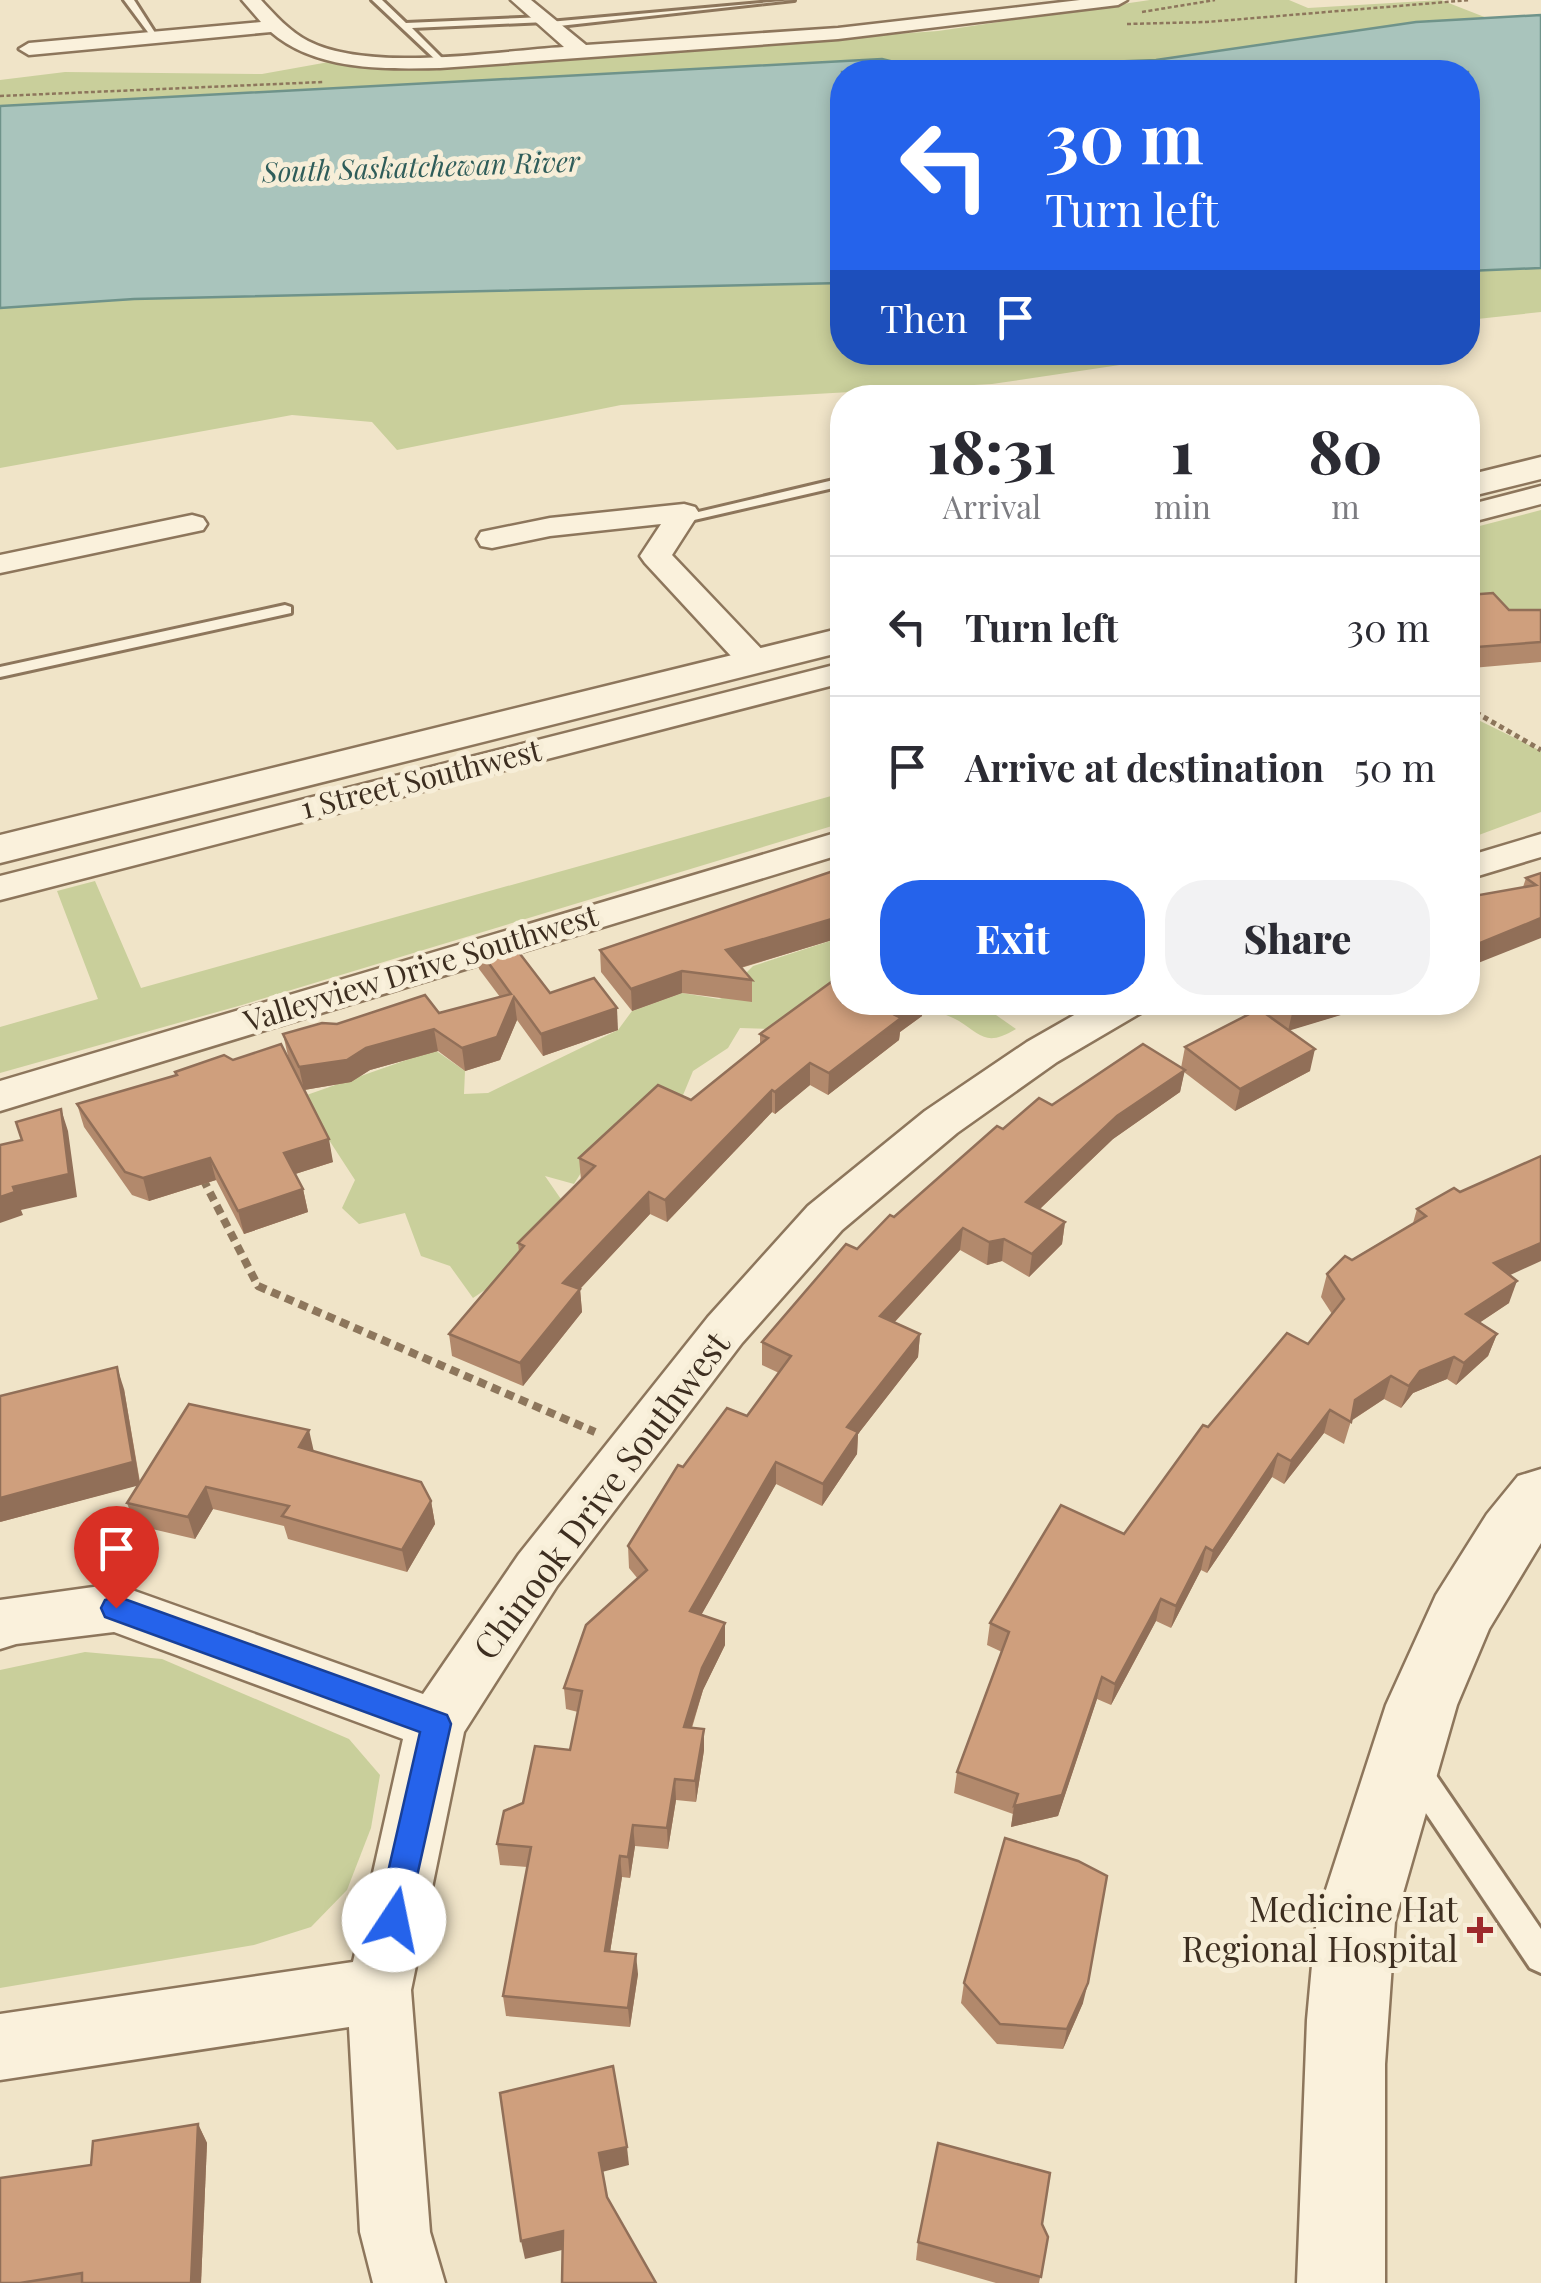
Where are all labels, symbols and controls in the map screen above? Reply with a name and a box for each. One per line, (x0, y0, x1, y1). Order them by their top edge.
text: 30 m (1045, 88, 1204, 182)
icon: left (880, 100, 1010, 230)
water label: South Saskatchewan River (260, 141, 582, 190)
text: Turn left (1045, 178, 1219, 238)
icon: arrive (988, 290, 1043, 345)
text: Then (880, 292, 968, 343)
text: 18:31 (928, 409, 1056, 489)
text: 1 (1171, 409, 1194, 489)
text: 80 (1308, 409, 1382, 489)
text: Arrival (943, 484, 1041, 527)
text: min (1154, 484, 1211, 527)
text: m (1331, 484, 1360, 527)
icon: left (880, 599, 935, 654)
text: Turn left (965, 601, 1118, 652)
text: 30 m (1347, 601, 1430, 652)
street label: 1 Street Southwest (296, 729, 545, 827)
icon: arrive (880, 739, 935, 794)
text: Arrive at destination (965, 741, 1324, 792)
text: 50 m (1354, 741, 1436, 792)
button: Exit (880, 880, 1145, 995)
button: Share (1165, 880, 1430, 995)
street label: Valleyview Drive Southwest (238, 894, 603, 1040)
street label: Chinook Drive Southwest (461, 1320, 739, 1668)
pin (74, 1506, 159, 1609)
icon: arrive (89, 1521, 144, 1576)
position arrow (342, 1868, 446, 1972)
place label: Medicine Hat Regional Hospital (1182, 1884, 1459, 1971)
marker: Medicine Hat Regional Hospital (1467, 1917, 1493, 1943)

